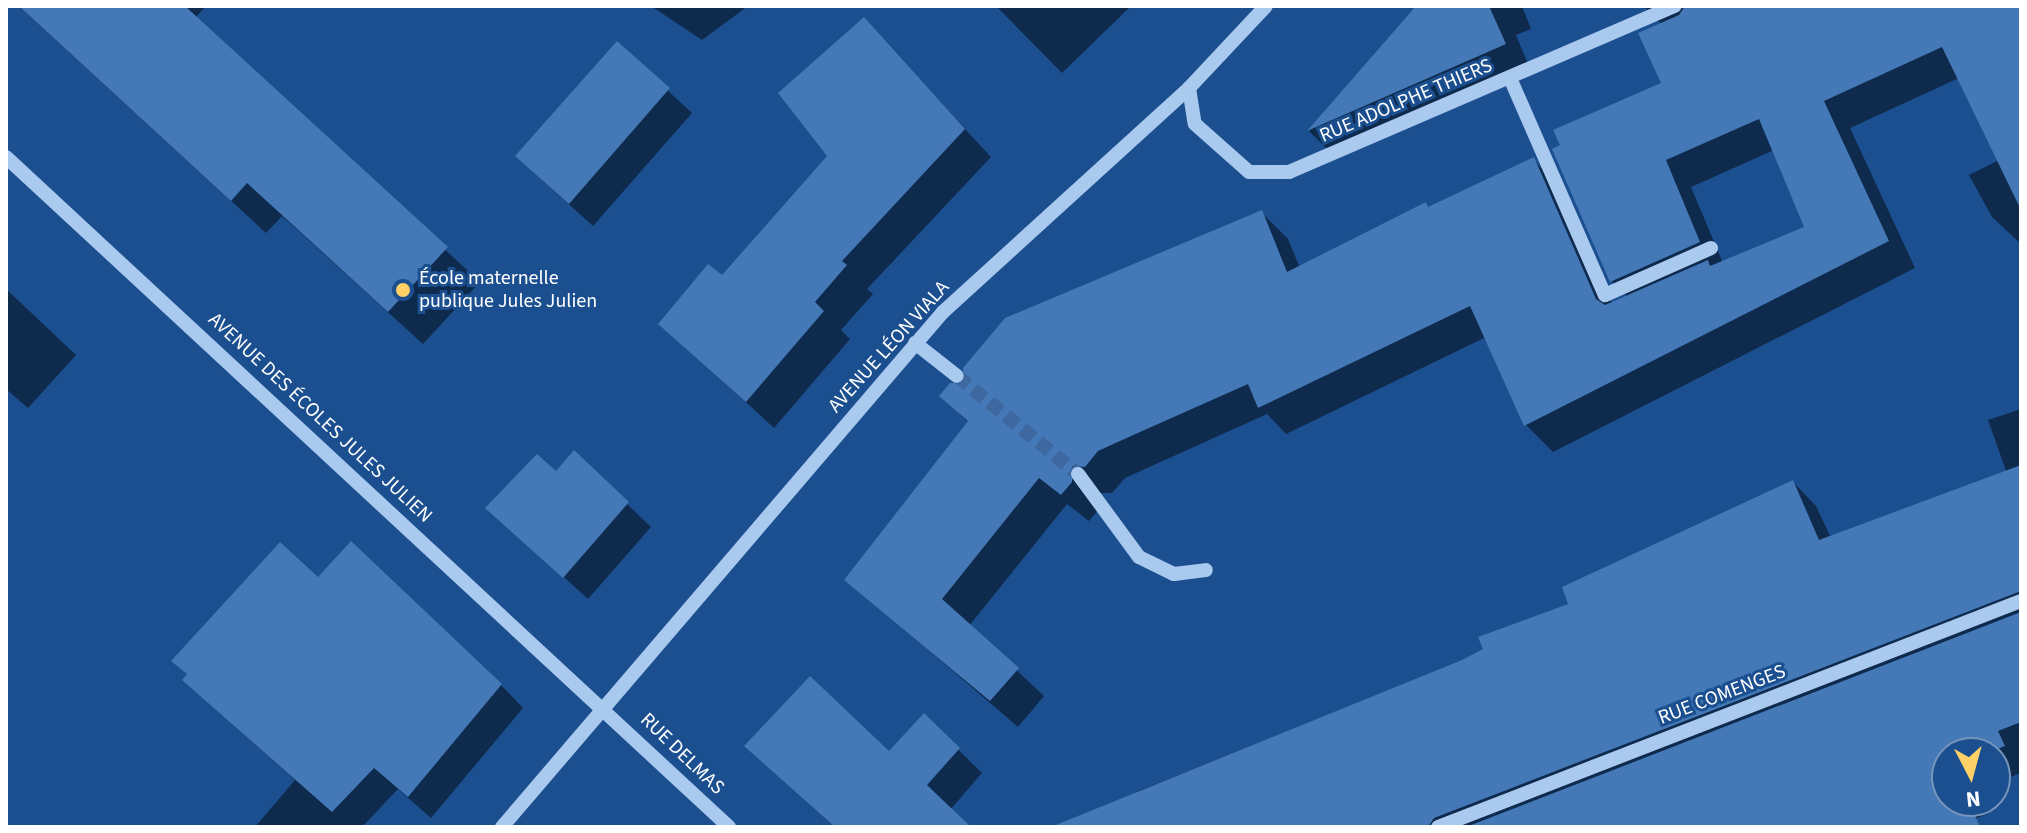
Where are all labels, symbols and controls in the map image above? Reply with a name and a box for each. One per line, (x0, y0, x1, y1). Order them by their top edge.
street label: RUE ADOLPHE THIERS (1316, 54, 1496, 148)
place label: École maternelle publique Jules Julien (419, 266, 597, 313)
street label: AVENUE LÉON VIALA (823, 276, 955, 418)
marker: École maternelle publique Jules Julien (394, 281, 412, 299)
street label: AVENUE DES ÉCOLES JULES JULIEN (203, 308, 437, 528)
street label: RUE COMENGES (1655, 660, 1789, 730)
street label: RUE DELMAS (635, 708, 729, 800)
north arrow (1931, 737, 2011, 817)
text: N (1964, 782, 1982, 816)

